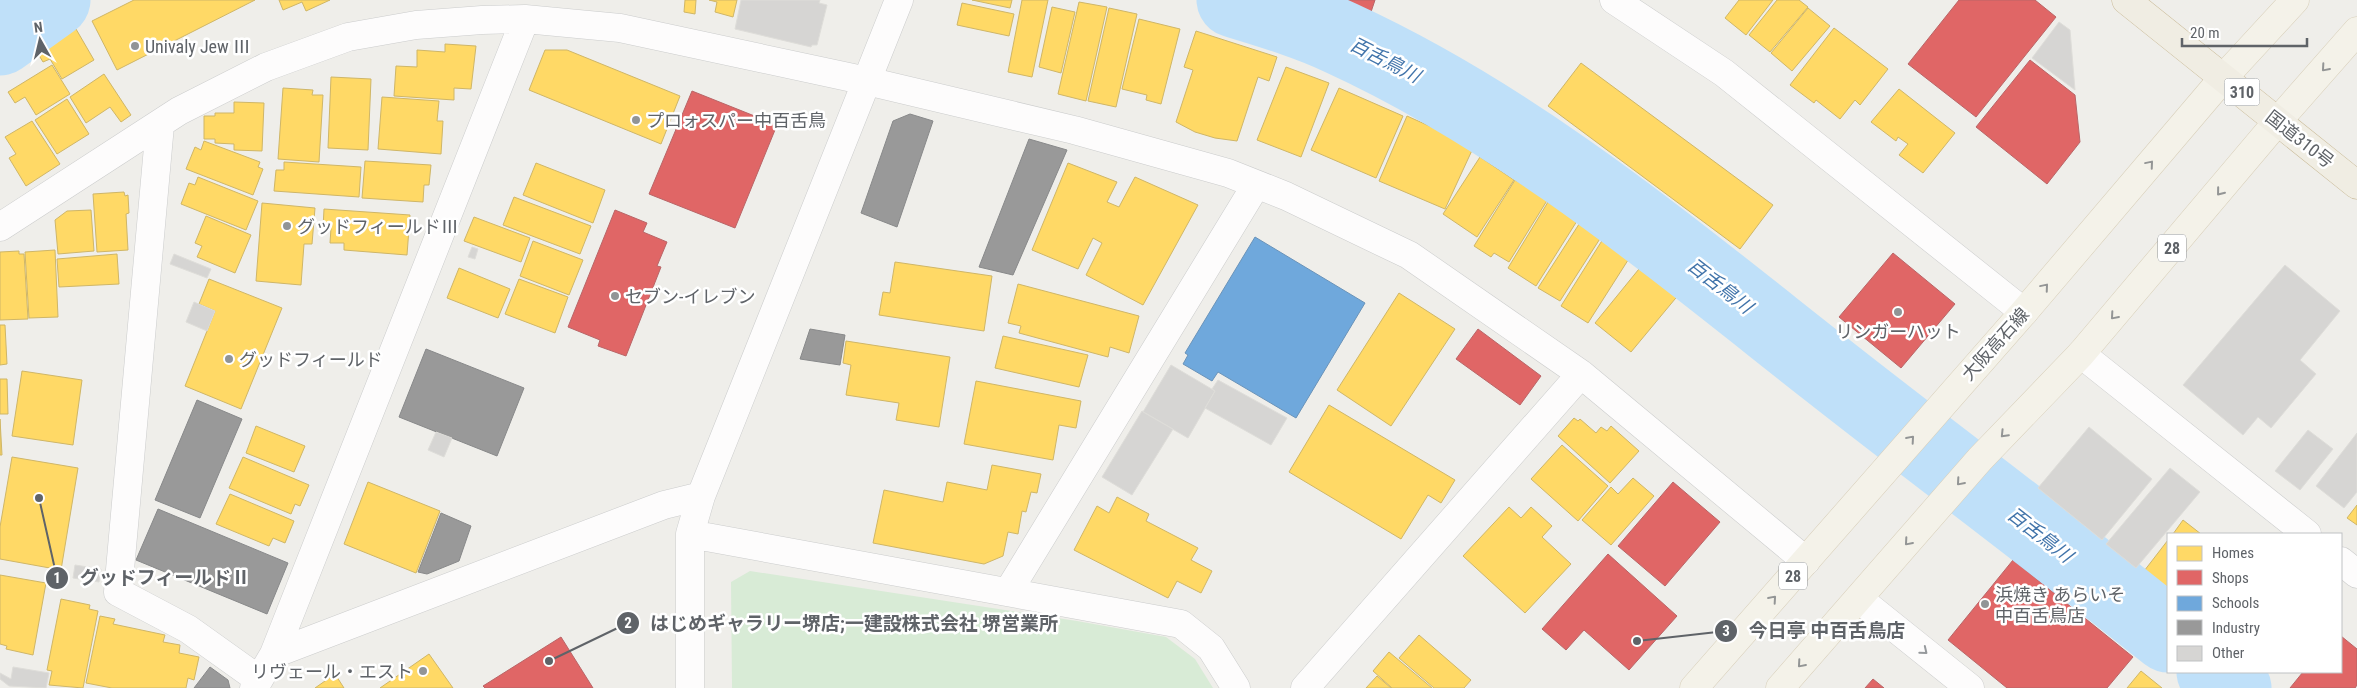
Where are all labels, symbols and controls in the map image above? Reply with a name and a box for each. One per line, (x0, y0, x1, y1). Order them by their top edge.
north arrow (15, 15, 65, 65)
scale bar (2182, 15, 2307, 47)
text: N (33, 19, 44, 36)
text: 20 m (2190, 24, 2220, 42)
water label: 百舌鳥川 (1346, 32, 1426, 88)
place label: Univaly Jew Ⅲ (145, 36, 251, 57)
marker: Univaly Jew Ⅲ (129, 40, 141, 52)
one-way arrow (2322, 62, 2331, 71)
road number: 310 (2224, 78, 2260, 105)
street label: 国道310号 (2262, 106, 2338, 172)
place label: プロォスパー中百舌鳥 (646, 110, 826, 131)
marker: プロォスパー中百舌鳥 (630, 114, 642, 126)
one-way arrow (2144, 160, 2153, 169)
one-way arrow (2217, 186, 2225, 195)
place label: グッドフィールドⅢ (297, 216, 459, 237)
marker: グッドフィールドⅢ (281, 220, 293, 232)
road number: 28 (2158, 234, 2186, 262)
water label: 百舌鳥川 (1683, 254, 1759, 320)
one-way arrow (2039, 284, 2048, 293)
place label: セブン-イレブン (625, 286, 755, 307)
marker: セブン-イレブン (609, 290, 621, 302)
street label: 大阪高石線 (1957, 304, 2033, 384)
marker: リンガーハット (1892, 306, 1904, 318)
one-way arrow (2111, 310, 2120, 319)
place label: リンガーハット (1835, 321, 1961, 342)
place label: グッドフィールド (239, 349, 383, 370)
marker: グッドフィールド (223, 353, 235, 365)
one-way arrow (2001, 429, 2010, 438)
one-way arrow (1905, 436, 1914, 445)
one-way arrow (1957, 476, 1966, 485)
water label: 百舌鳥川 (2003, 503, 2079, 569)
legend (2167, 533, 2342, 673)
one-way arrow (1905, 536, 1914, 545)
text: Homes (2212, 544, 2254, 562)
callout: グッドフィールドⅡ (44, 561, 260, 595)
road number: 28 (1779, 562, 1807, 590)
text: グッドフィールドⅡ (80, 566, 250, 589)
text: 1 (53, 569, 61, 587)
text: Shops (2212, 569, 2249, 587)
place label: 浜焼き あらいそ 中百舌鳥店 (1995, 584, 2125, 626)
text: Schools (2212, 594, 2259, 612)
one-way arrow (1767, 595, 1776, 604)
marker: 浜焼き あらいそ 中百舌鳥店 (1979, 598, 1991, 610)
callout: はじめギャラリー堺店;一建設株式会社 堺営業所 (615, 606, 1068, 640)
text: はじめギャラリー堺店;一建設株式会社 堺営業所 (650, 612, 1058, 635)
text: 2 (624, 614, 632, 632)
callout: 今日亭 中百舌鳥店 (1713, 614, 1915, 648)
text: 今日亭 中百舌鳥店 (1749, 619, 1905, 642)
text: Industry (2212, 619, 2260, 637)
text: 3 (1722, 622, 1730, 640)
text: Other (2212, 644, 2245, 662)
one-way arrow (1919, 646, 1928, 655)
one-way arrow (1799, 658, 1807, 667)
place label: リヴェール・エスト (251, 661, 413, 682)
marker: リヴェール・エスト (417, 665, 429, 677)

